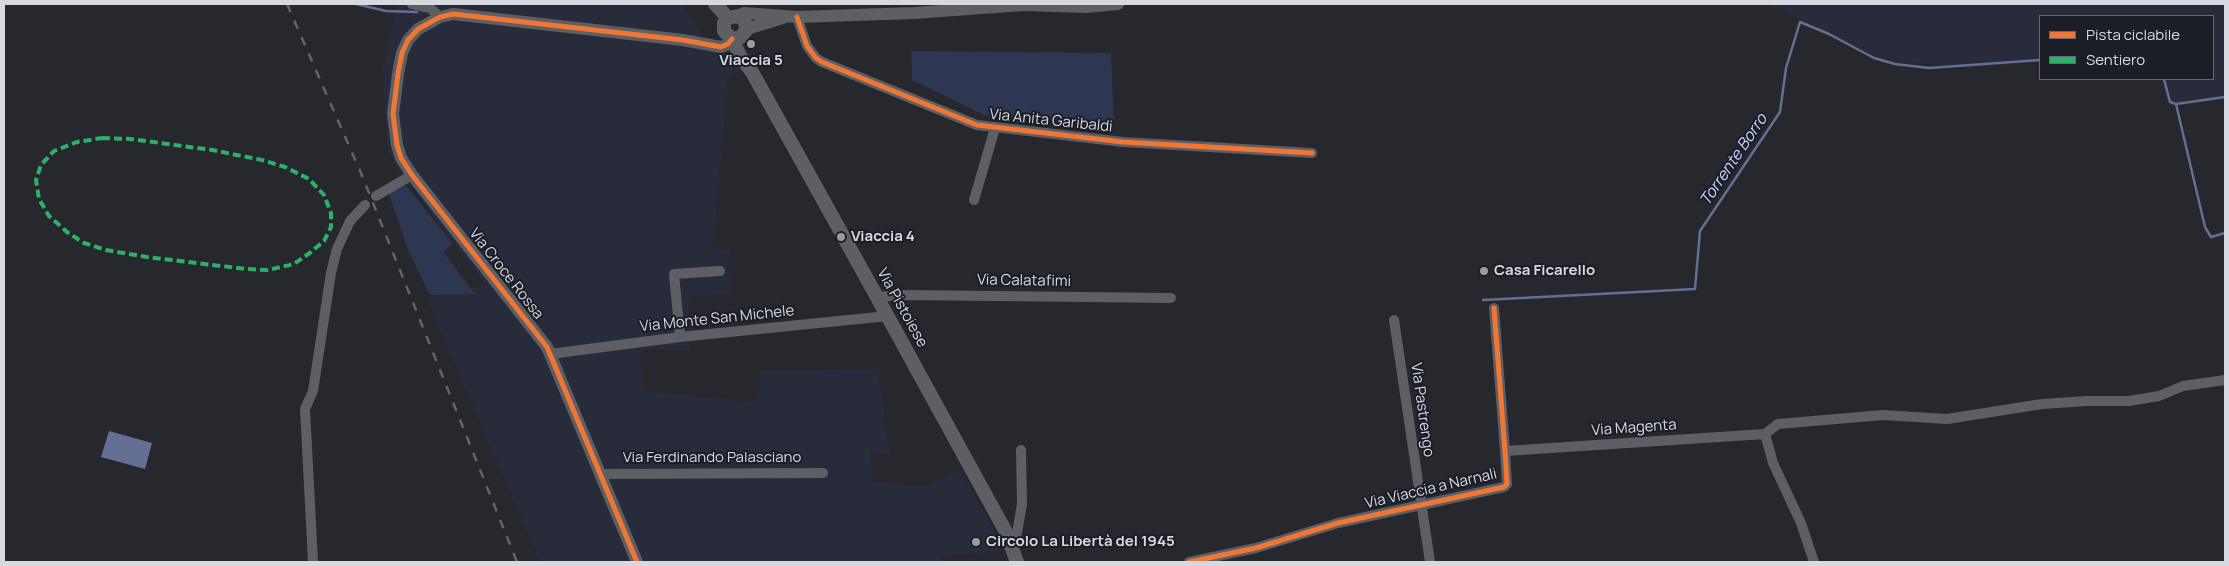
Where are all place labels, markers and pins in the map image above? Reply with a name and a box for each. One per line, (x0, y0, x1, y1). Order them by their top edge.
marker: Viaccia 5 (745, 38, 757, 50)
place label: Viaccia 5 (719, 52, 783, 70)
place label: Viaccia 4 (851, 228, 915, 246)
marker: Viaccia 4 (835, 231, 847, 243)
place label: Casa Ficarello (1494, 262, 1595, 280)
marker: Casa Ficarello (1478, 265, 1490, 277)
place label: Circolo La Libertà del 1945 (986, 533, 1175, 551)
marker: Circolo La Libertà del 1945 (970, 536, 982, 548)

